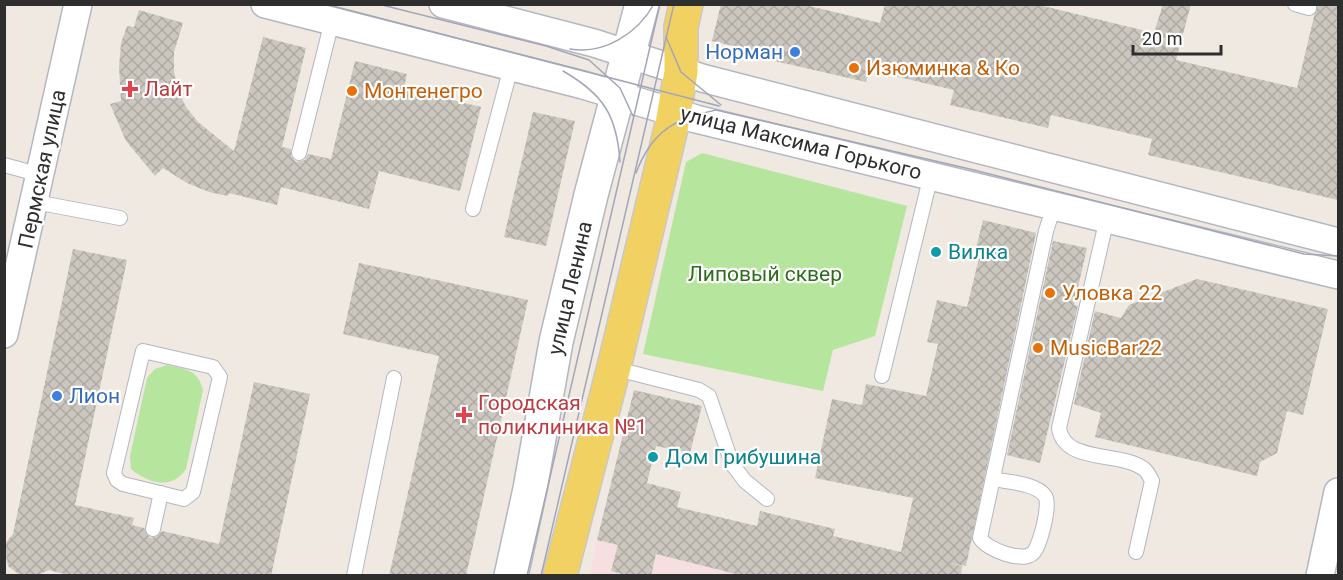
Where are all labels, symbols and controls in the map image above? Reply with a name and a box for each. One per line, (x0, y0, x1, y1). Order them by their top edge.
scale bar (1133, 18, 1222, 56)
text: 20 m (1142, 28, 1182, 49)
place label: Норман (705, 40, 783, 64)
marker: Норман (788, 45, 802, 59)
place label: Изюминка & Ко (866, 56, 1020, 80)
marker: Изюминка & Ко (847, 61, 861, 75)
place label: Лайт (144, 77, 193, 101)
place label: Монтенегро (364, 79, 483, 103)
marker: Лайт (121, 80, 139, 98)
marker: Монтенегро (345, 84, 359, 98)
street label: Пермская улица (13, 87, 71, 251)
street label: улица Максима Горького (678, 101, 924, 185)
street label: улица Ленина (543, 219, 597, 357)
place label: Вилка (948, 240, 1008, 264)
marker: Вилка (929, 245, 943, 259)
park label: Липовый сквер (688, 262, 842, 286)
place label: Уловка 22 (1062, 281, 1162, 305)
marker: Уловка 22 (1043, 286, 1057, 300)
place label: MusicBar22 (1050, 336, 1162, 360)
marker: MusicBar22 (1031, 341, 1045, 355)
place label: Лион (69, 384, 120, 408)
marker: Лион (50, 389, 64, 403)
place label: Городская поликлиника №1 (478, 391, 647, 439)
marker: Городская поликлиника №1 (455, 406, 473, 424)
place label: Дом Грибушина (665, 445, 821, 469)
marker: Дом Грибушина (646, 450, 660, 464)

